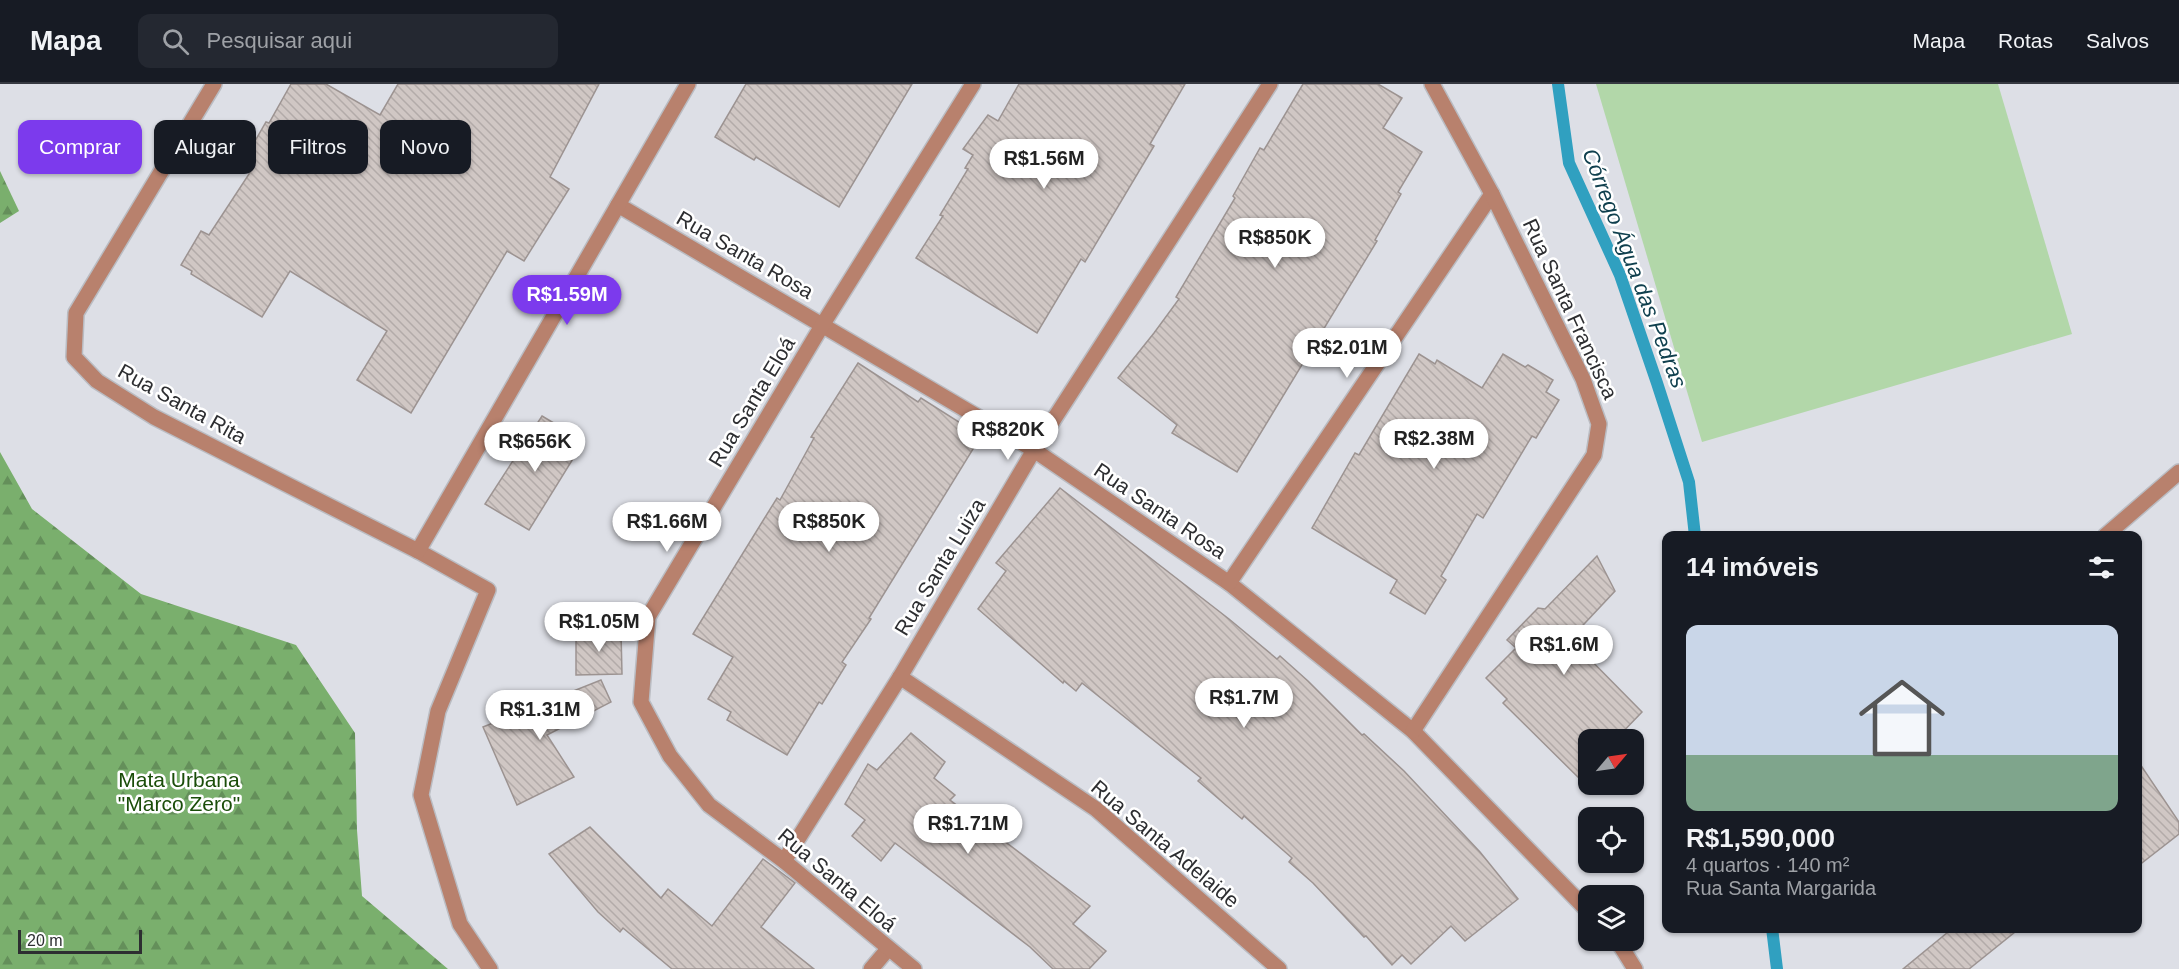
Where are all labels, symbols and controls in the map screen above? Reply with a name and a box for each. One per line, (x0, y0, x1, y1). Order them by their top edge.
search box (138, 14, 558, 68)
text: Mapa (30, 25, 102, 56)
icon: search (159, 25, 192, 58)
text: Pesquisar aqui (207, 28, 352, 53)
text: Mapa (1913, 29, 1965, 52)
text: Rotas (1998, 29, 2053, 52)
text: Salvos (2086, 29, 2149, 52)
chip: Comprar (18, 120, 142, 174)
chip: Alugar (154, 120, 256, 174)
chip: Filtros (268, 120, 368, 174)
chip: Novo (380, 120, 471, 174)
pin: R$1.56M (989, 139, 1099, 190)
water label: Córrego Água das Pedras (1577, 145, 1692, 391)
text: R$1.56M (1003, 147, 1085, 169)
street label: Rua Santa Rosa (673, 206, 818, 303)
street label: Rua Santa Francisca (1519, 215, 1622, 403)
pin: R$850K (1226, 218, 1324, 269)
text: R$850K (1238, 226, 1312, 248)
pin: R$1.59M (512, 275, 622, 326)
text: R$1.59M (526, 283, 608, 305)
pin: R$2.01M (1292, 328, 1402, 379)
street label: Rua Santa Eloá (704, 333, 799, 471)
text: R$2.01M (1306, 336, 1388, 358)
street label: Rua Santa Rita (114, 359, 250, 448)
pin: R$820K (959, 410, 1057, 461)
text: R$820K (971, 418, 1045, 440)
pin: R$2.38M (1379, 419, 1489, 470)
pin: R$656K (486, 422, 584, 473)
text: R$2.38M (1393, 427, 1475, 449)
text: R$656K (498, 430, 572, 452)
street label: Rua Santa Rosa (1090, 458, 1231, 563)
street label: Rua Santa Luiza (890, 494, 990, 639)
pin: R$1.66M (612, 502, 722, 553)
pin: R$850K (780, 502, 878, 553)
text: R$1.66M (626, 510, 708, 532)
text: R$850K (792, 510, 866, 532)
icon: filters (2085, 551, 2118, 584)
text: 14 imóveis (1686, 552, 1819, 582)
pin: R$1.05M (544, 602, 654, 653)
text: R$1.05M (558, 610, 640, 632)
pin: R$1.6M (1515, 625, 1613, 676)
text: R$1.6M (1529, 633, 1599, 655)
icon: home (1848, 664, 1956, 772)
pin: R$1.7M (1195, 678, 1293, 729)
text: R$1.7M (1209, 686, 1279, 708)
pin: R$1.31M (485, 690, 595, 741)
text: R$1.31M (499, 698, 581, 720)
north arrow (1578, 729, 1644, 795)
map controls (1578, 729, 1644, 951)
park label: Mata Urbana "Marco Zero" (118, 768, 240, 815)
street label: Rua Santa Adelaide (1087, 775, 1244, 912)
pin: R$1.71M (913, 804, 1023, 855)
button: locate (1578, 807, 1644, 873)
text: R$1.71M (927, 812, 1009, 834)
text: R$1,590,000 (1686, 823, 1835, 853)
street label: Rua Santa Eloá (774, 824, 901, 936)
text: 4 quartos · 140 m² (1686, 854, 1849, 876)
text: Rua Santa Margarida (1686, 877, 1876, 899)
button: layers (1578, 885, 1644, 951)
scale bar (18, 927, 142, 954)
text: 20 m (27, 932, 63, 949)

